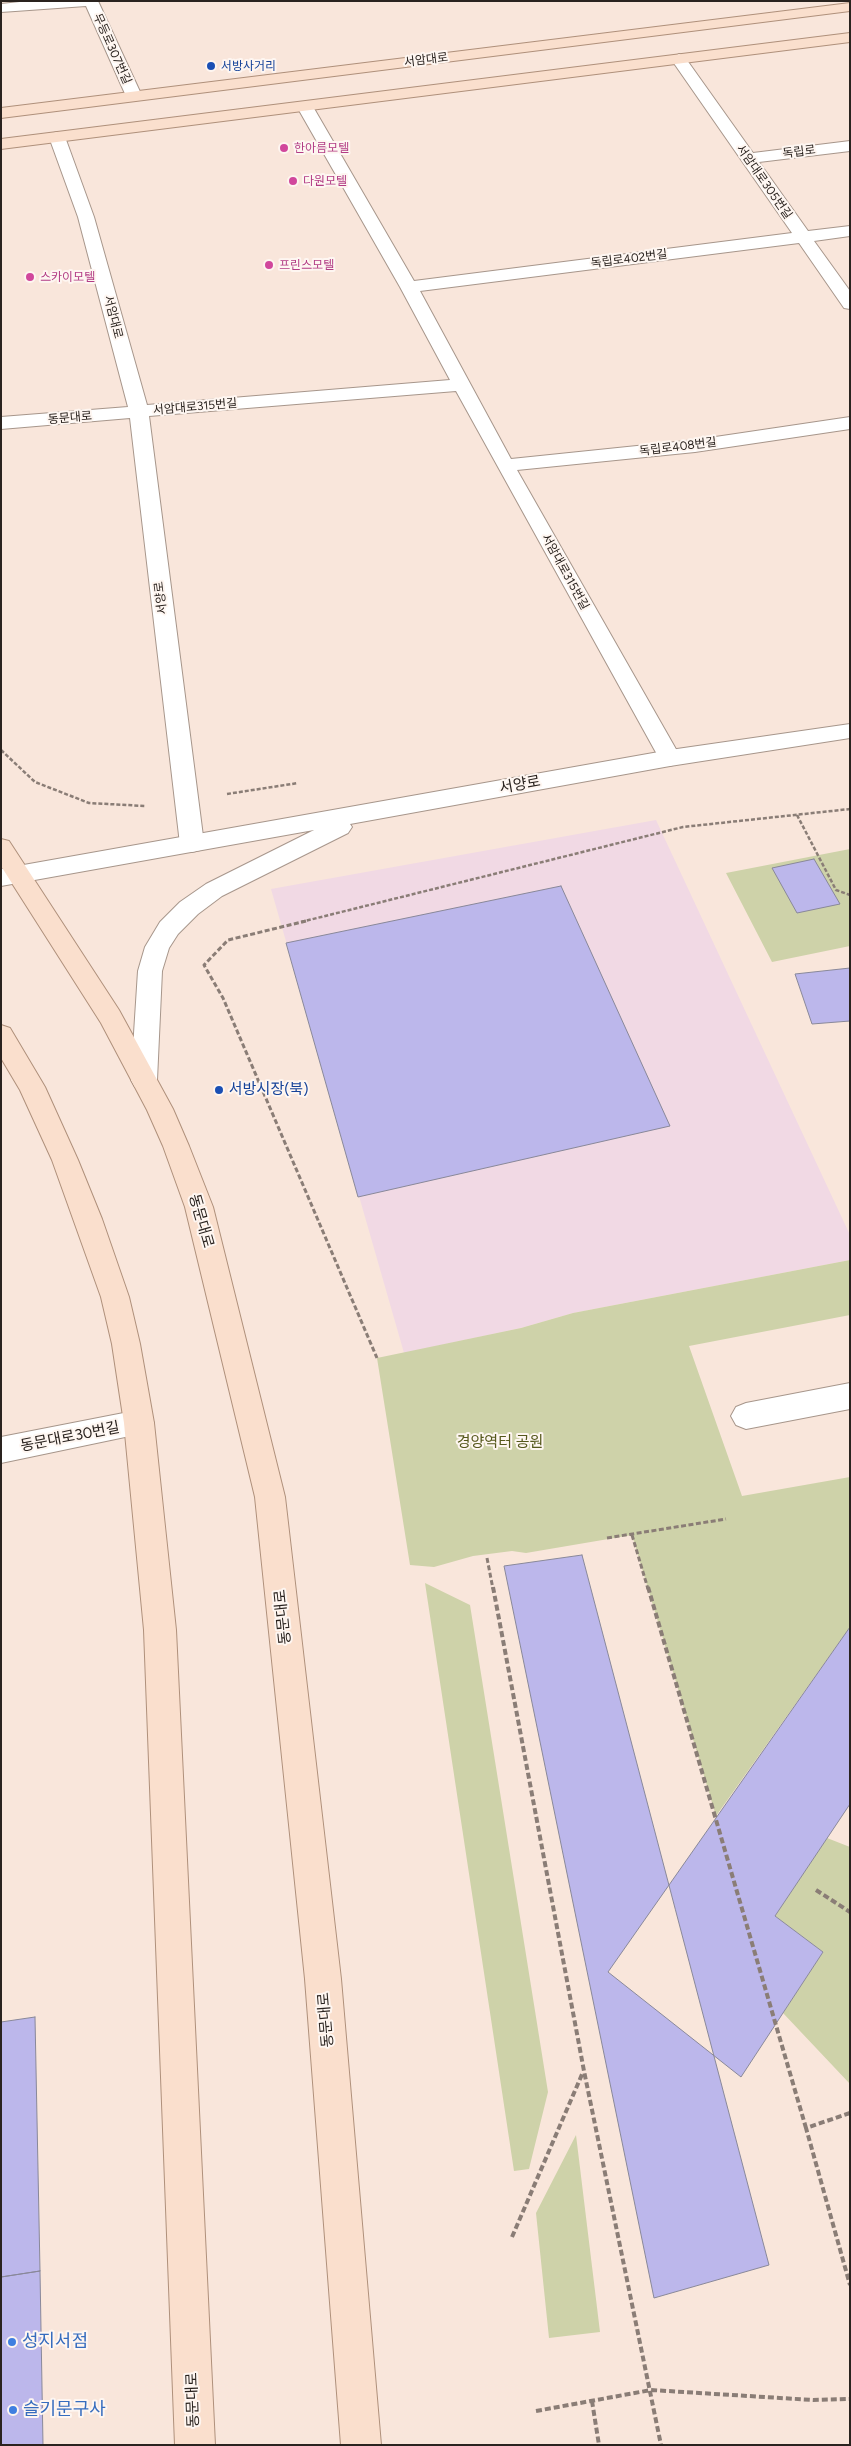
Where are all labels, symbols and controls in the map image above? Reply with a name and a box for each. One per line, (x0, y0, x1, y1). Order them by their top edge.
street label: 무등로307번길 (90, 11, 134, 87)
street label: 서암대로 (403, 50, 449, 70)
place label: 서방사거리 (221, 59, 276, 73)
marker: 서방사거리 (205, 60, 217, 72)
place label: 한아름모텔 (294, 141, 349, 155)
marker: 한아름모텔 (278, 142, 290, 154)
street label: 서암대로305번길 (733, 142, 795, 222)
street label: 독립로 (782, 143, 816, 161)
place label: 다원모텔 (303, 174, 347, 188)
marker: 다원모텔 (287, 175, 299, 187)
street label: 독립로402번길 (590, 247, 668, 271)
place label: 프린스모텔 (279, 258, 334, 272)
marker: 프린스모텔 (263, 259, 275, 271)
place label: 스카이모텔 (40, 270, 95, 284)
marker: 스카이모텔 (24, 271, 36, 283)
street label: 서암대로 (101, 294, 125, 340)
street label: 서암대로315번길 (152, 396, 238, 418)
street label: 동문대로 (47, 409, 93, 427)
street label: 독립로408번길 (639, 435, 717, 459)
street label: 서암대로315번길 (538, 532, 592, 612)
street label: 서양로 (152, 581, 170, 615)
street label: 서양로 (498, 773, 542, 797)
place label: 서방시장(북) (229, 1081, 309, 1099)
marker: 서방시장(북) (213, 1084, 225, 1096)
street label: 동문대로 (185, 1192, 217, 1250)
street label: 동문대로30번길 (19, 1419, 121, 1455)
park label: 경양역터 공원 (457, 1434, 543, 1452)
street label: 동문대로 (271, 1589, 295, 1645)
street label: 동문대로 (315, 1992, 337, 2048)
place label: 성지서점 (22, 2331, 88, 2353)
marker: 성지서점 (6, 2336, 18, 2348)
street label: 동문대로 (183, 2372, 203, 2428)
place label: 슬기문구사 (23, 2399, 106, 2421)
marker: 슬기문구사 (7, 2404, 19, 2416)

